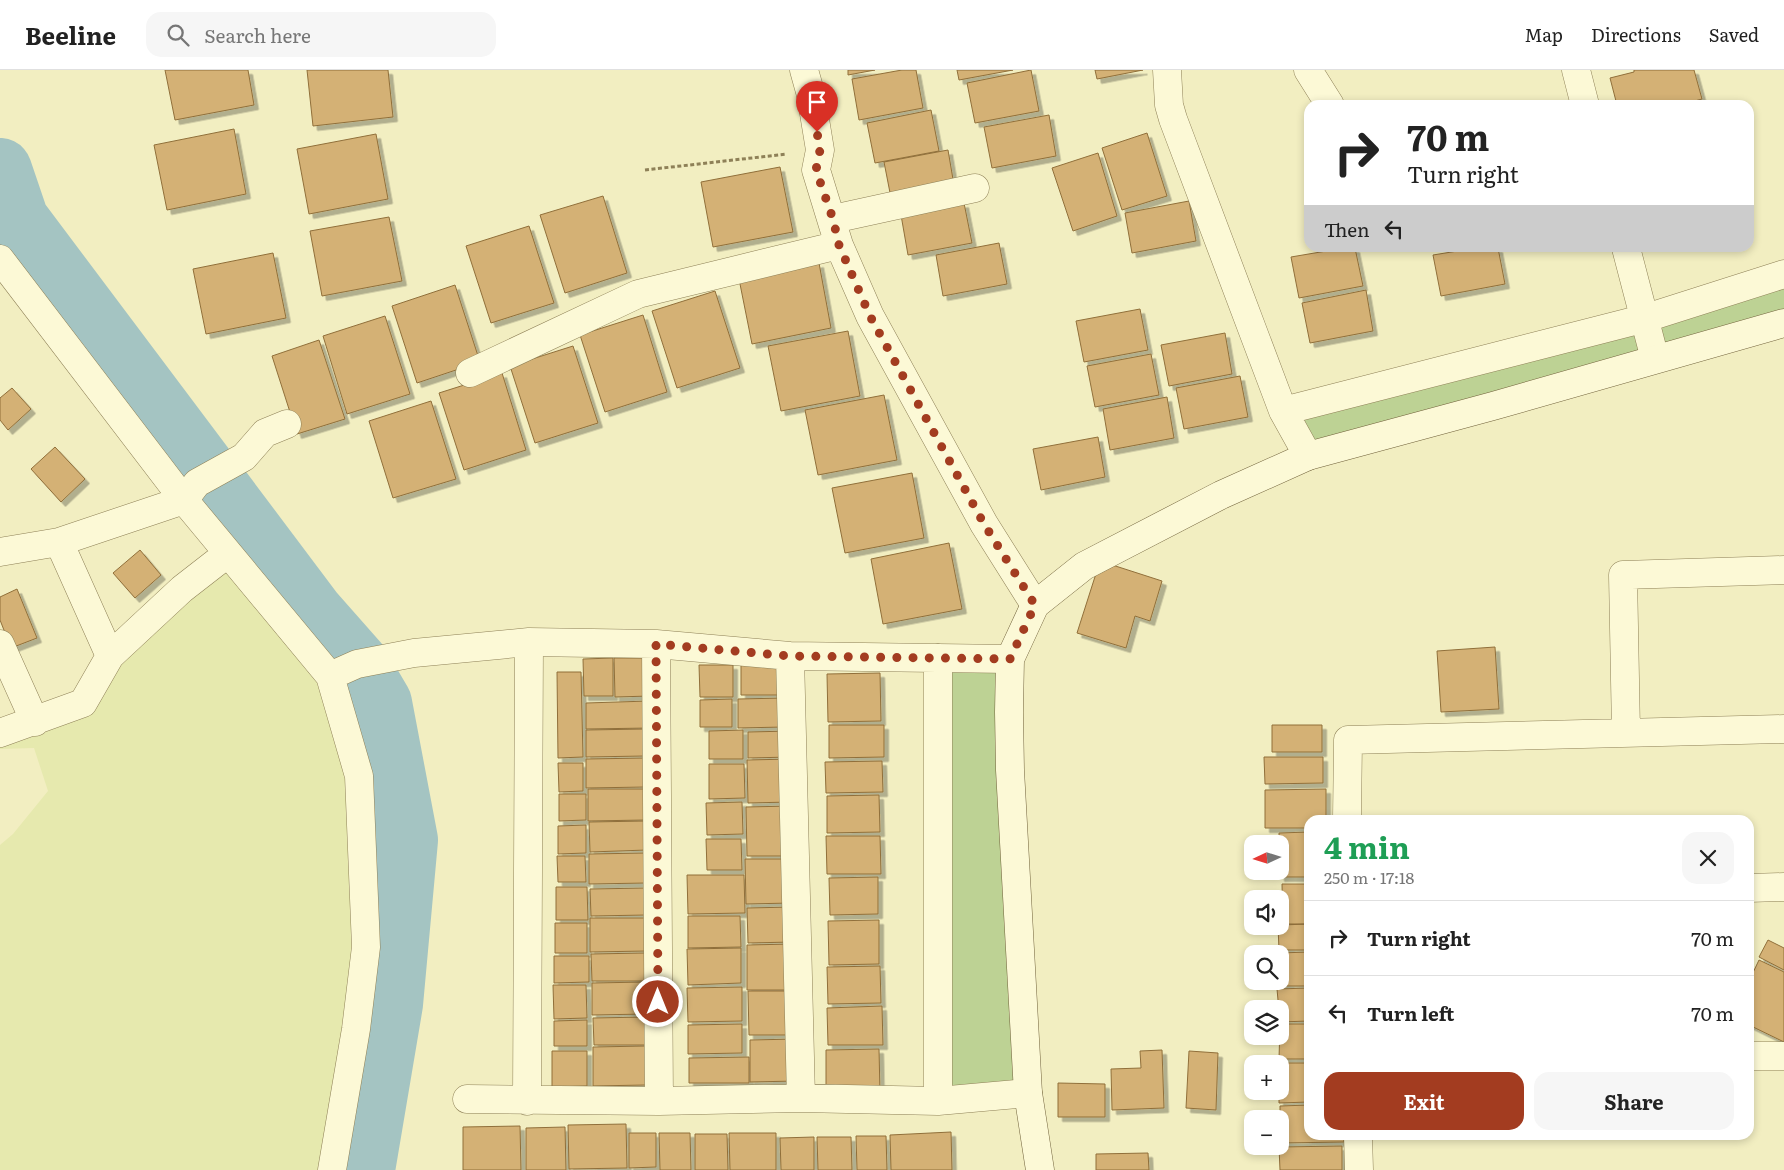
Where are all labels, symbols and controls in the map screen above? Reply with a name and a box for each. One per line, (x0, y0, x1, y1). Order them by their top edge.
search box (146, 12, 496, 57)
text: Beeline (25, 17, 116, 52)
icon: search (164, 21, 192, 49)
text: Search here (204, 21, 311, 49)
text: Map (1525, 21, 1563, 48)
text: Directions (1591, 21, 1681, 48)
text: Saved (1709, 21, 1759, 48)
pin (796, 81, 838, 132)
icon: arrive (803, 88, 831, 116)
text: 70 m (1407, 110, 1489, 162)
icon: right (1324, 120, 1389, 185)
text: Turn right (1407, 157, 1519, 190)
text: Then (1324, 215, 1370, 243)
icon: left (1380, 215, 1408, 243)
text: 4 min (1324, 824, 1410, 868)
button: close (1682, 832, 1734, 884)
north arrow (1244, 835, 1289, 880)
map controls (1244, 835, 1289, 1155)
text: 250 m · 17:18 (1324, 865, 1414, 889)
button: sound (1244, 890, 1289, 935)
icon: right (1324, 924, 1352, 952)
text: Turn right (1367, 924, 1471, 952)
text: 70 m (1691, 924, 1734, 952)
button: search (1244, 945, 1289, 990)
position arrow (631, 975, 683, 1027)
icon: left (1324, 999, 1352, 1027)
text: Turn left (1367, 999, 1454, 1027)
text: 70 m (1691, 999, 1734, 1027)
button: layers (1244, 1000, 1289, 1045)
button: + (1244, 1055, 1289, 1100)
button: Exit (1324, 1072, 1524, 1130)
button: Share (1534, 1072, 1734, 1130)
button: − (1244, 1110, 1289, 1155)

